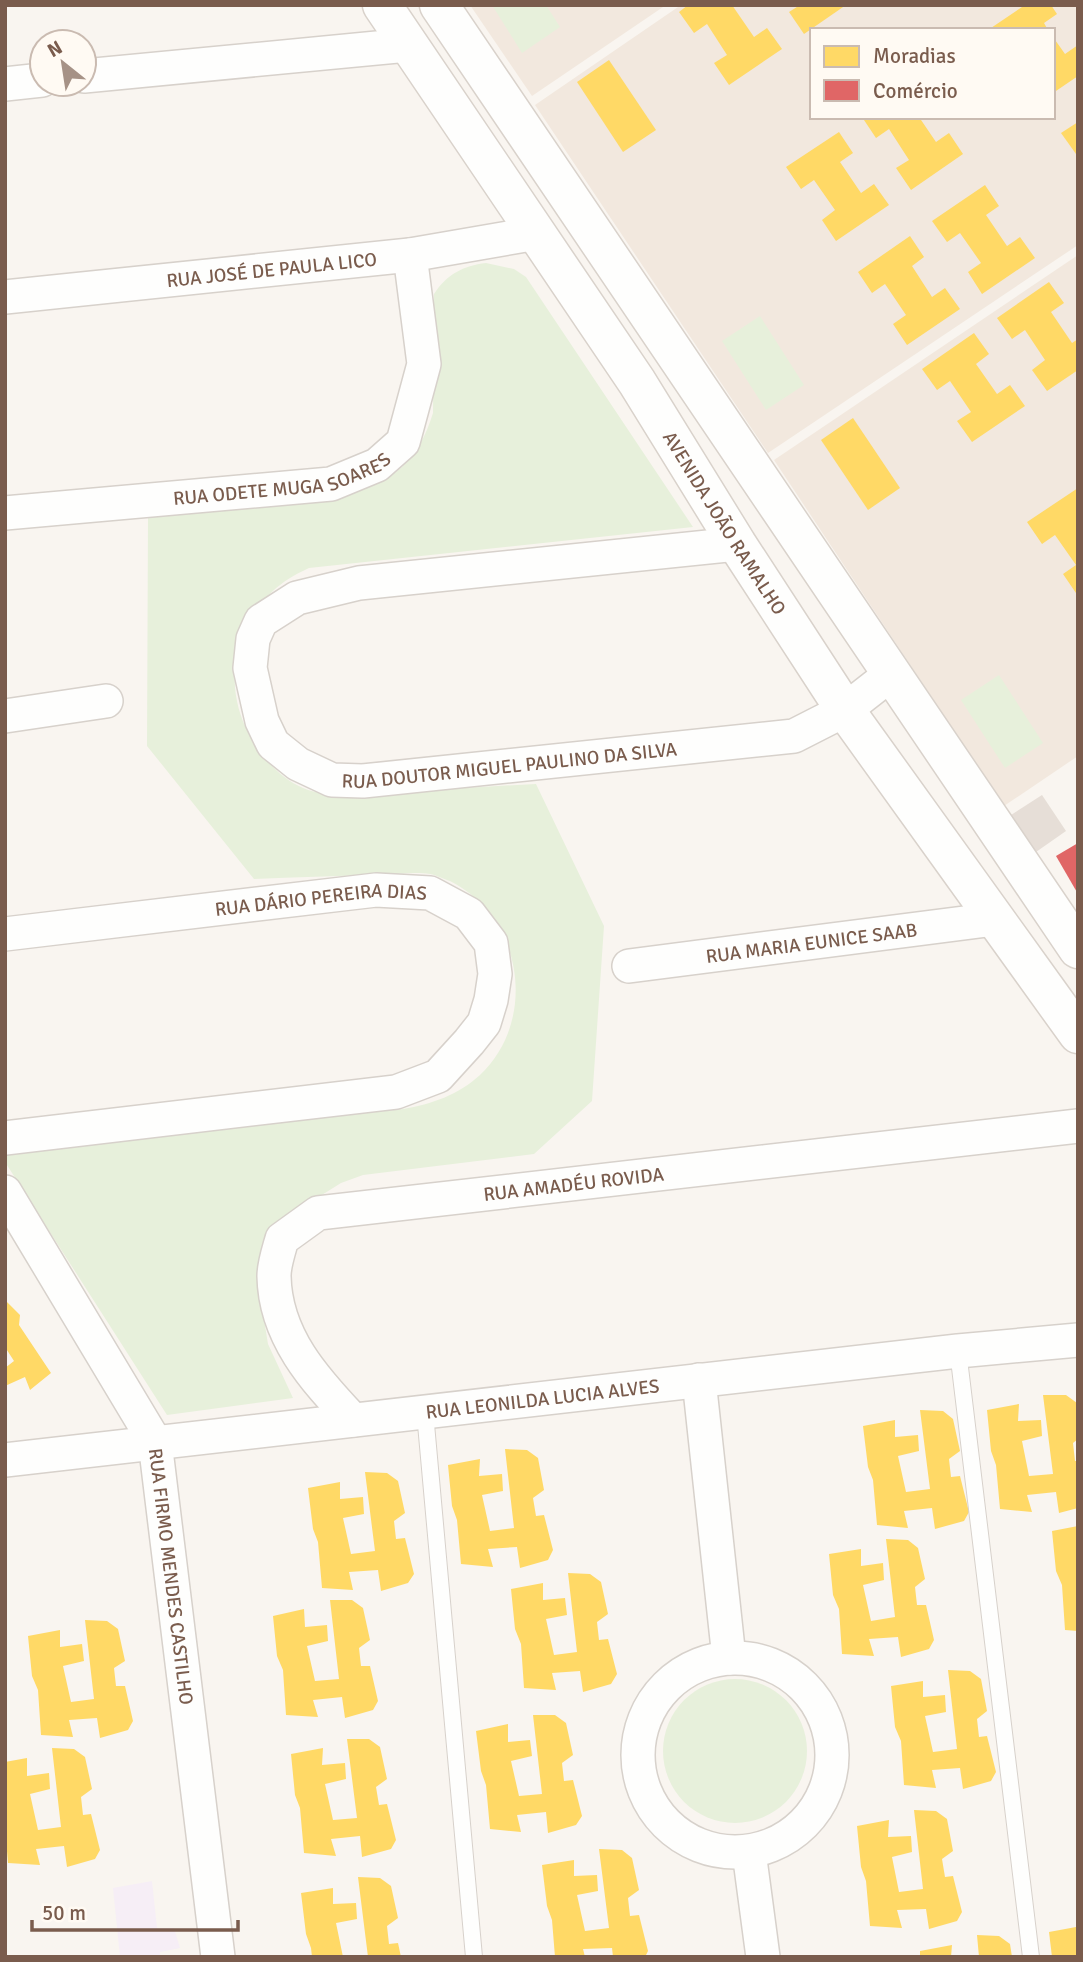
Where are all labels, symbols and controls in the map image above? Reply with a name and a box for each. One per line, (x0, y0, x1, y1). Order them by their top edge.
north arrow (28, 28, 98, 98)
legend (810, 28, 1055, 119)
text: N (43, 35, 67, 63)
text: Moradias (873, 43, 956, 69)
text: Comércio (873, 78, 958, 104)
street label: RUA JOSÉ DE PAULA LICO (165, 248, 378, 293)
street label: AVENIDA JOÃO RAMALHO (657, 427, 791, 620)
street label: RUA ODETE MUGA SOARES (172, 447, 396, 511)
street label: RUA DOUTOR MIGUEL PAULINO DA SILVA (341, 737, 679, 794)
street label: RUA DÁRIO PEREIRA DIAS (214, 879, 428, 922)
street label: RUA MARIA EUNICE SAAB (705, 918, 919, 969)
street label: RUA AMADÉU ROVIDA (482, 1162, 665, 1207)
street label: RUA LEONILDA LUCIA ALVES (424, 1374, 661, 1425)
street label: RUA FIRMO MENDES CASTILHO (143, 1447, 198, 1706)
scale bar (32, 1888, 238, 1932)
text: 50 m (42, 1900, 86, 1926)

